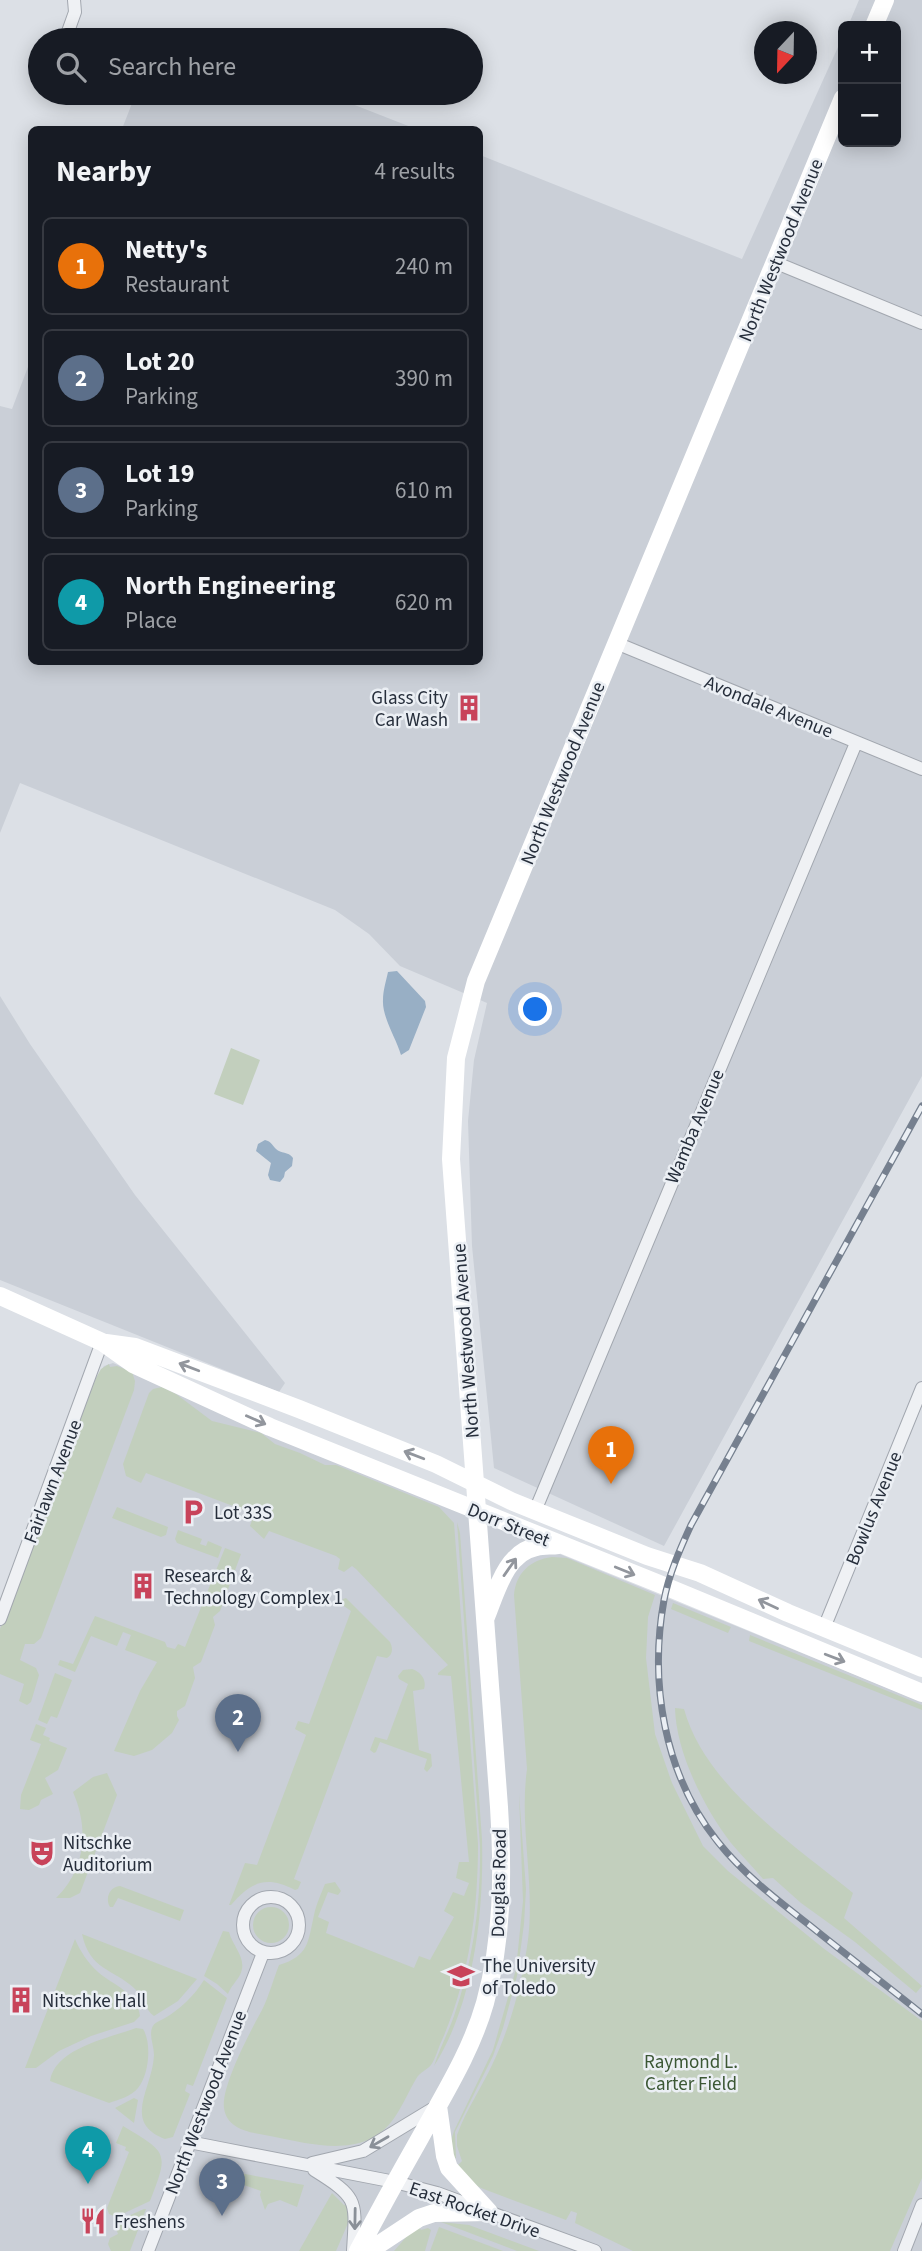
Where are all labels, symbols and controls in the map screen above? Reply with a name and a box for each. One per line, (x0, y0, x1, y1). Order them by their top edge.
north arrow (754, 21, 817, 84)
map controls (838, 21, 901, 147)
button: + (838, 21, 901, 84)
search box (28, 28, 483, 105)
icon: search (52, 48, 90, 86)
text: Search here (108, 48, 236, 85)
button: − (838, 84, 901, 147)
text: Nearby (56, 150, 151, 193)
text: 4 results (375, 155, 455, 188)
street label: North Westwood Avenue (732, 155, 830, 346)
text: Netty's (125, 231, 207, 268)
text: 1 (75, 250, 87, 283)
text: 240 m (395, 250, 453, 283)
text: Restaurant (125, 268, 229, 301)
text: Lot 20 (125, 343, 194, 380)
text: 2 (75, 362, 87, 395)
text: 390 m (395, 362, 453, 395)
text: Parking (125, 380, 198, 413)
text: Lot 19 (125, 455, 194, 492)
text: 3 (75, 474, 87, 507)
text: 610 m (395, 474, 453, 507)
text: Parking (125, 492, 198, 525)
text: North Engineering (125, 567, 335, 604)
text: 4 (75, 586, 87, 619)
text: 620 m (395, 586, 453, 619)
text: Place (125, 604, 177, 637)
street label: Avondale Avenue (700, 669, 837, 745)
street label: North Westwood Avenue (514, 678, 612, 869)
place label: Glass City Car Wash (371, 685, 448, 734)
building icon: Glass City Car Wash (454, 693, 484, 723)
your location (518, 992, 552, 1026)
street label: Wamba Avenue (659, 1065, 732, 1188)
street label: North Westwood Avenue (446, 1243, 487, 1439)
one-way arrow (179, 1360, 201, 1373)
one-way arrow (245, 1414, 266, 1427)
street label: Fairlawn Avenue (17, 1416, 89, 1547)
pin: 1 (588, 1426, 634, 1484)
one-way arrow (403, 1448, 425, 1461)
street label: Bowlus Avenue (839, 1448, 909, 1570)
parking icon: Lot 33S (178, 1497, 208, 1527)
street label: Dorr Street (463, 1497, 554, 1554)
place label: Lot 33S (214, 1500, 272, 1527)
one-way arrow (503, 1558, 517, 1577)
place label: Research & Technology Complex 1 (164, 1563, 343, 1612)
one-way arrow (613, 1565, 635, 1578)
building icon: Research & Technology Complex 1 (128, 1571, 158, 1601)
one-way arrow (758, 1597, 780, 1610)
one-way arrow (823, 1652, 845, 1665)
pin: 2 (215, 1694, 261, 1752)
street label: Douglas Road (485, 1828, 514, 1938)
place label: Nitschke Auditorium (63, 1830, 153, 1879)
theatre icon: Nitschke Auditorium (27, 1838, 57, 1868)
place label: The University of Toledo (482, 1953, 596, 2002)
school or university icon: The University of Toledo (446, 1961, 476, 1991)
building icon: Nitschke Hall (6, 1985, 36, 2015)
place label: Nitschke Hall (42, 1988, 146, 2015)
street label: North Westwood Avenue (159, 2007, 254, 2198)
park label: Raymond L. Carter Field (644, 2049, 738, 2098)
pin: 4 (65, 2126, 111, 2184)
one-way arrow (370, 2135, 390, 2149)
pin: 3 (199, 2158, 245, 2216)
street label: East Rocket Drive (406, 2175, 544, 2245)
restaurant icon: Freshens (78, 2206, 108, 2236)
one-way arrow (348, 2208, 362, 2231)
place label: Freshens (114, 2209, 185, 2236)

